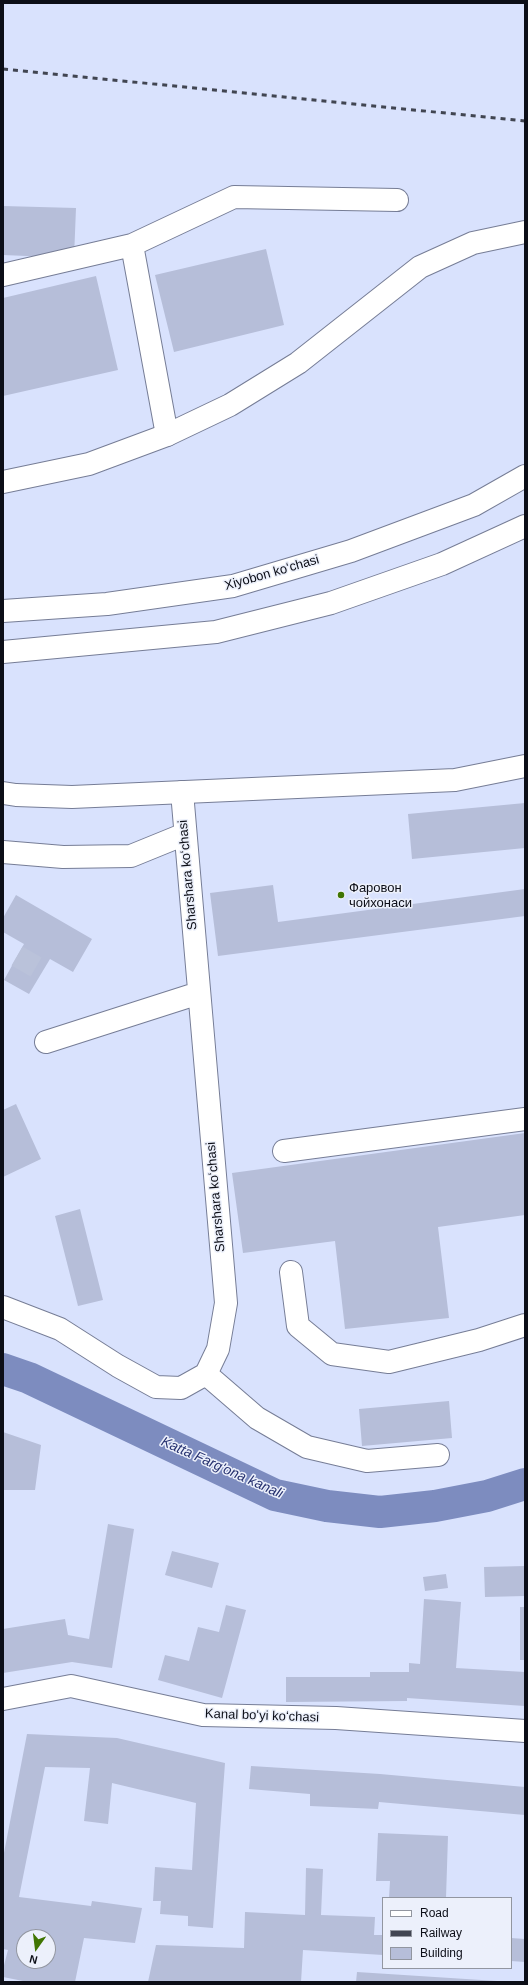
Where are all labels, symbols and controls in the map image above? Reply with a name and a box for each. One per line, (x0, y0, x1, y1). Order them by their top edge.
street label: Xiyobon koʻchasi (223, 552, 321, 594)
street label: Sharshara koʻchasi (175, 819, 201, 931)
place label: Фаровон чойхонаси (349, 880, 412, 911)
marker: Фаровон чойхонаси (336, 890, 346, 900)
street label: Sharshara koʻchasi (203, 1141, 229, 1253)
water label: Katta Farg'ona kanali (158, 1434, 286, 1502)
street label: Kanal boʻyi koʻchasi (205, 1706, 319, 1726)
legend (382, 1897, 512, 1969)
text: Road (420, 1906, 449, 1920)
text: Railway (420, 1926, 462, 1940)
north arrow (16, 1929, 56, 1969)
text: Building (420, 1946, 463, 1960)
text: N (28, 1953, 39, 1966)

